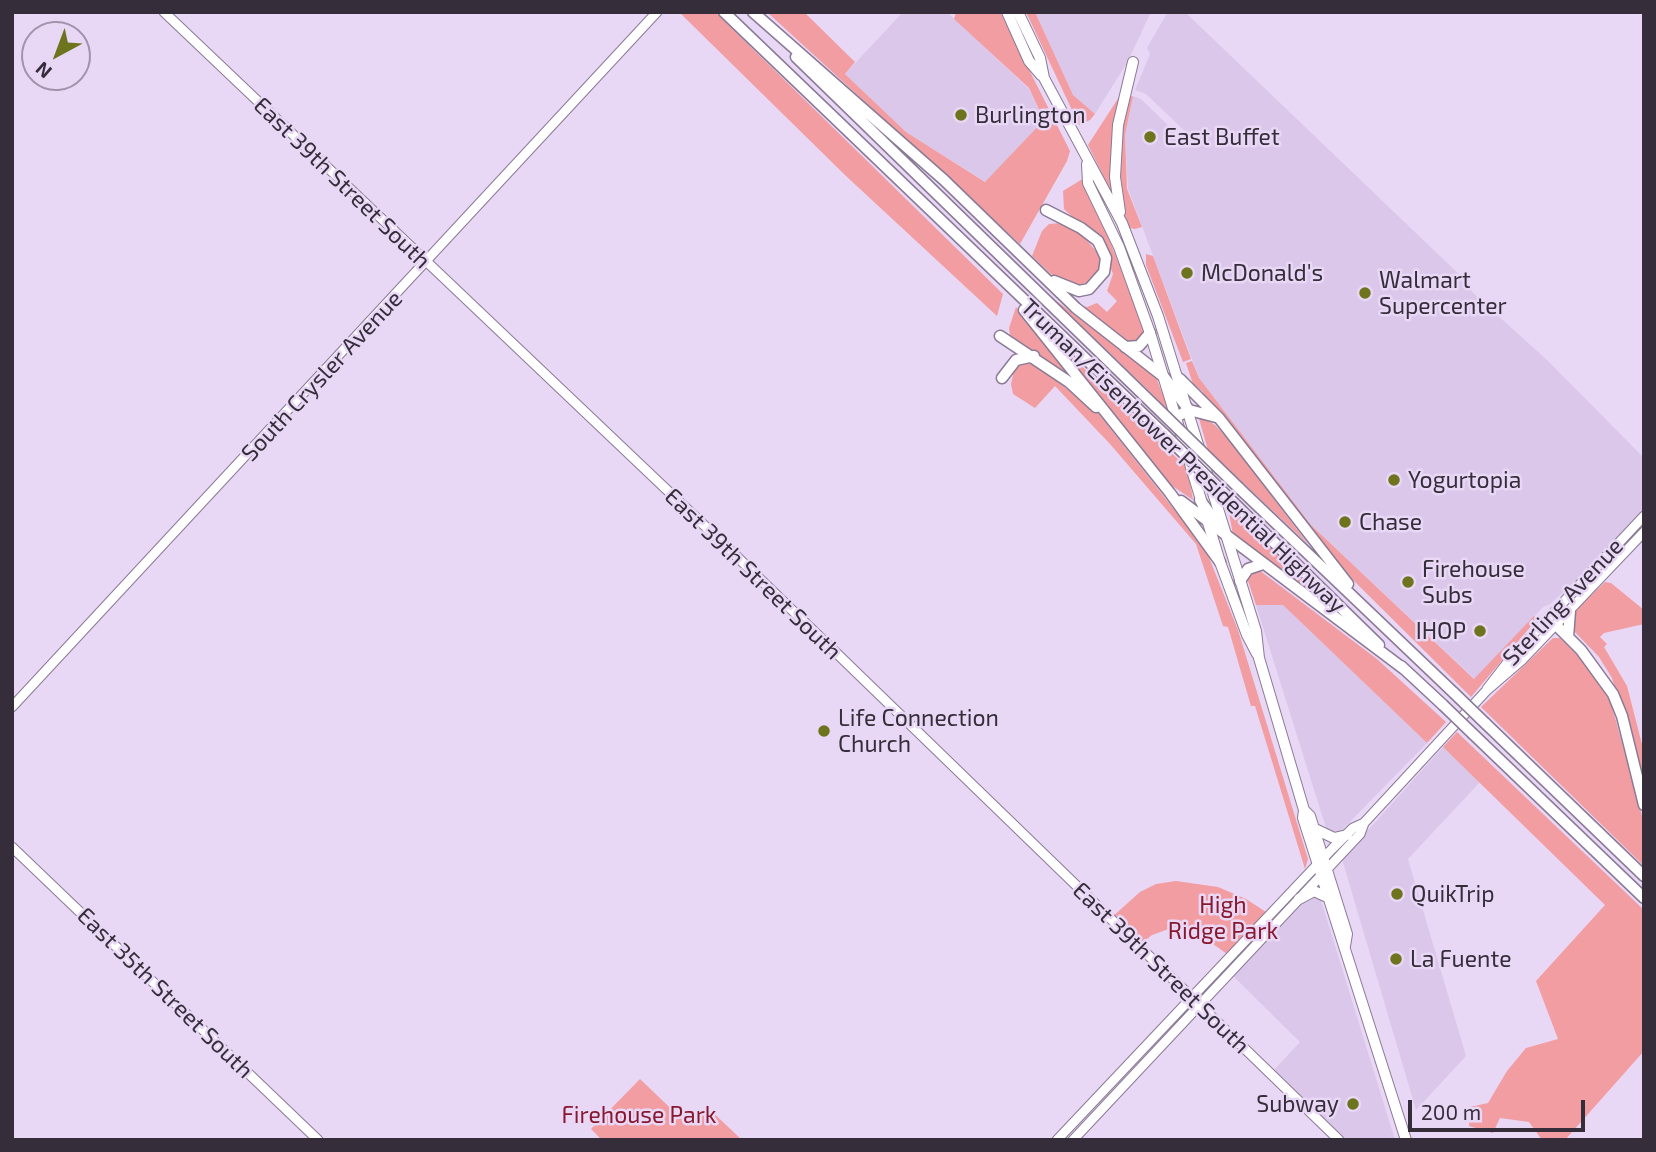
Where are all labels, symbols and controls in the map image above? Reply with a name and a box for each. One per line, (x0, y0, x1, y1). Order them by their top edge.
north arrow (21, 21, 91, 91)
text: N (30, 58, 56, 84)
street label: East 39th Street South (248, 92, 436, 274)
place label: Burlington (975, 101, 1086, 129)
marker: Burlington (953, 107, 969, 123)
place label: East Buffet (1164, 123, 1280, 151)
marker: East Buffet (1142, 129, 1158, 145)
place label: McDonald's (1201, 259, 1323, 287)
marker: McDonald's (1179, 265, 1195, 281)
place label: Walmart Supercenter (1379, 266, 1507, 320)
street label: South Crysler Avenue (236, 285, 408, 467)
marker: Walmart Supercenter (1357, 285, 1373, 301)
street label: Truman/Eisenhower Presidential Highway (1015, 293, 1351, 619)
place label: Yogurtopia (1408, 466, 1521, 494)
marker: Yogurtopia (1386, 472, 1402, 488)
street label: East 39th Street South (659, 483, 847, 665)
place label: Chase (1359, 508, 1422, 536)
marker: Chase (1337, 514, 1353, 530)
street label: Sterling Avenue (1497, 533, 1629, 671)
place label: Firehouse Subs (1422, 555, 1525, 609)
marker: Firehouse Subs (1400, 574, 1416, 590)
place label: IHOP (1416, 617, 1466, 645)
marker: IHOP (1472, 623, 1488, 639)
place label: Life Connection Church (838, 704, 999, 758)
marker: Life Connection Church (816, 723, 832, 739)
street label: East 39th Street South (1067, 877, 1255, 1059)
place label: QuikTrip (1411, 880, 1495, 908)
marker: QuikTrip (1389, 886, 1405, 902)
park label: High Ridge Park (1168, 891, 1278, 945)
street label: East 35th Street South (71, 902, 259, 1084)
place label: La Fuente (1410, 945, 1512, 973)
marker: La Fuente (1388, 951, 1404, 967)
scale bar (1411, 1086, 1588, 1130)
place label: Subway (1256, 1090, 1339, 1118)
marker: Subway (1345, 1096, 1361, 1112)
text: 200 m (1421, 1099, 1481, 1124)
park label: Firehouse Park (561, 1101, 717, 1129)

